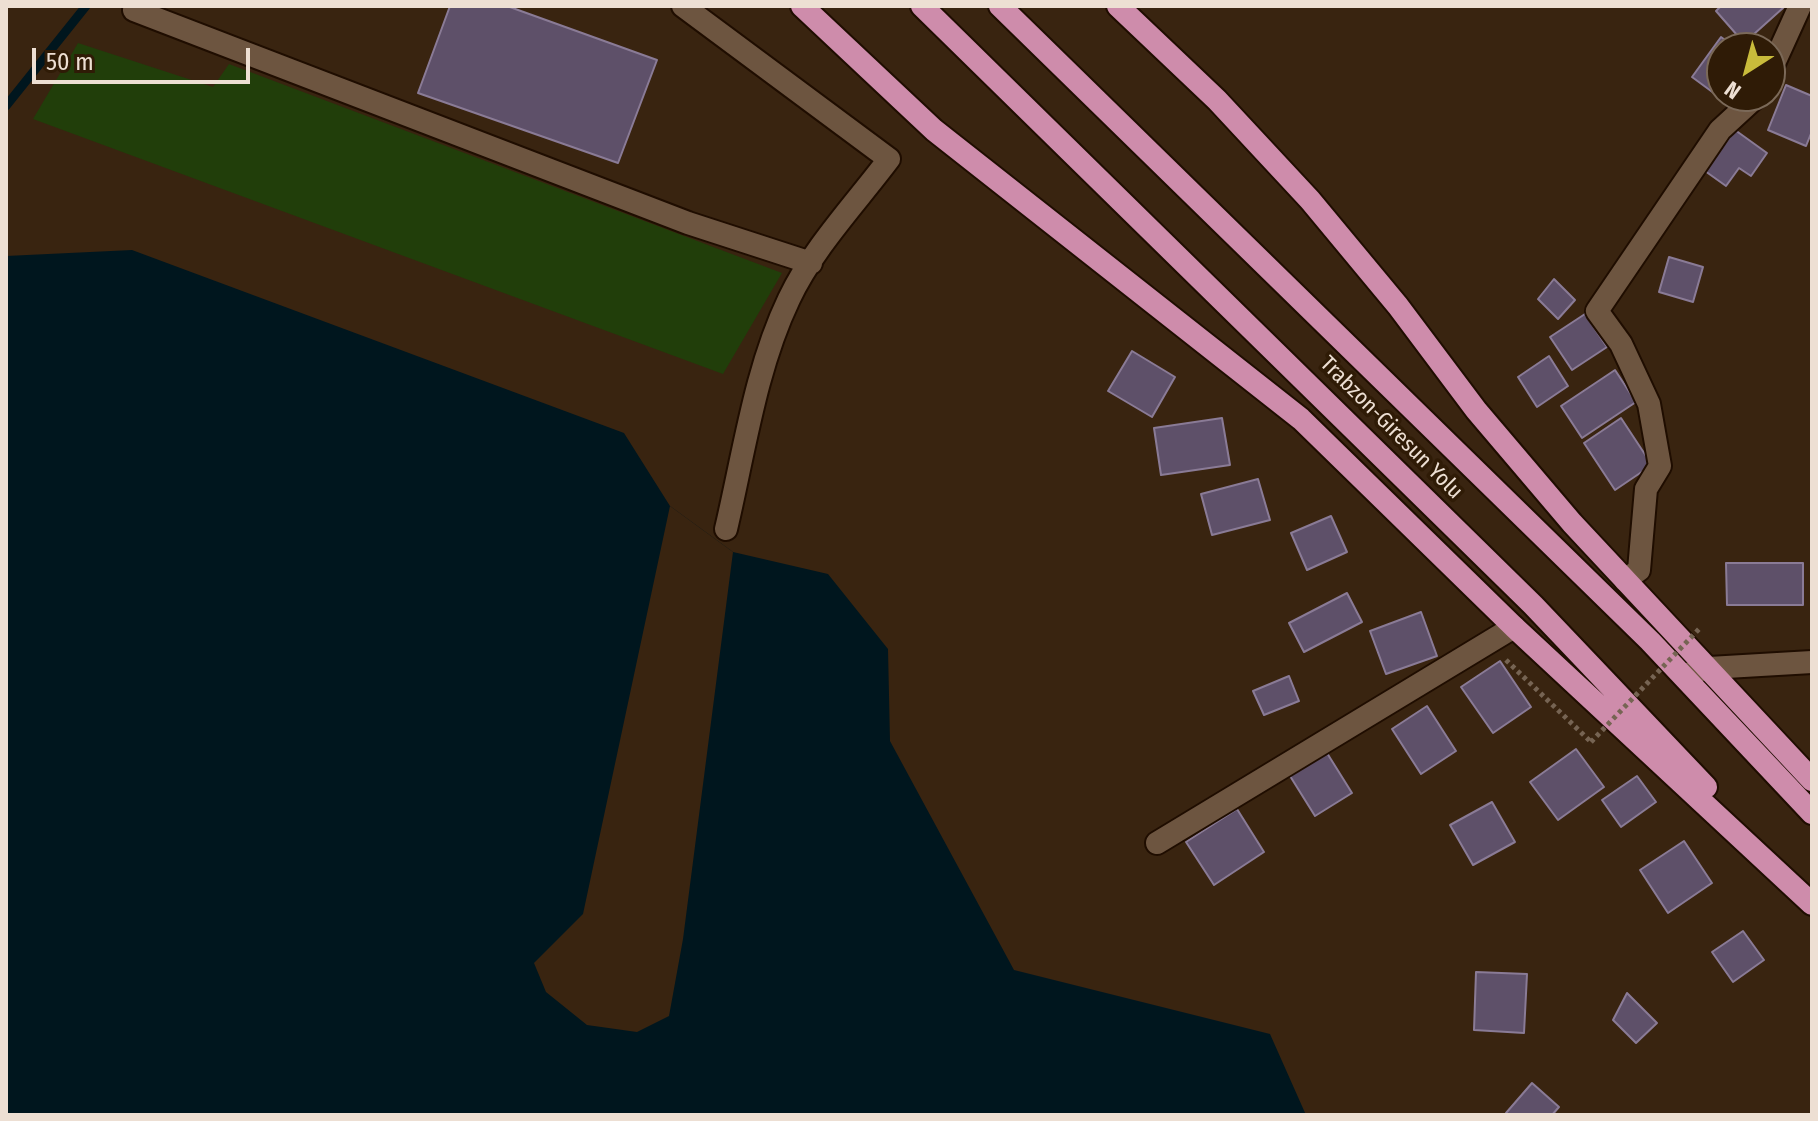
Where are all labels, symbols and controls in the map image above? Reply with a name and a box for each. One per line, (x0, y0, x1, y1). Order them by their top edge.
scale bar (36, 32, 254, 82)
north arrow (1706, 32, 1786, 112)
text: 50 m (46, 48, 94, 76)
text: N (1720, 75, 1746, 105)
street label: Trabzon-Giresun Yolu (1314, 351, 1468, 505)

